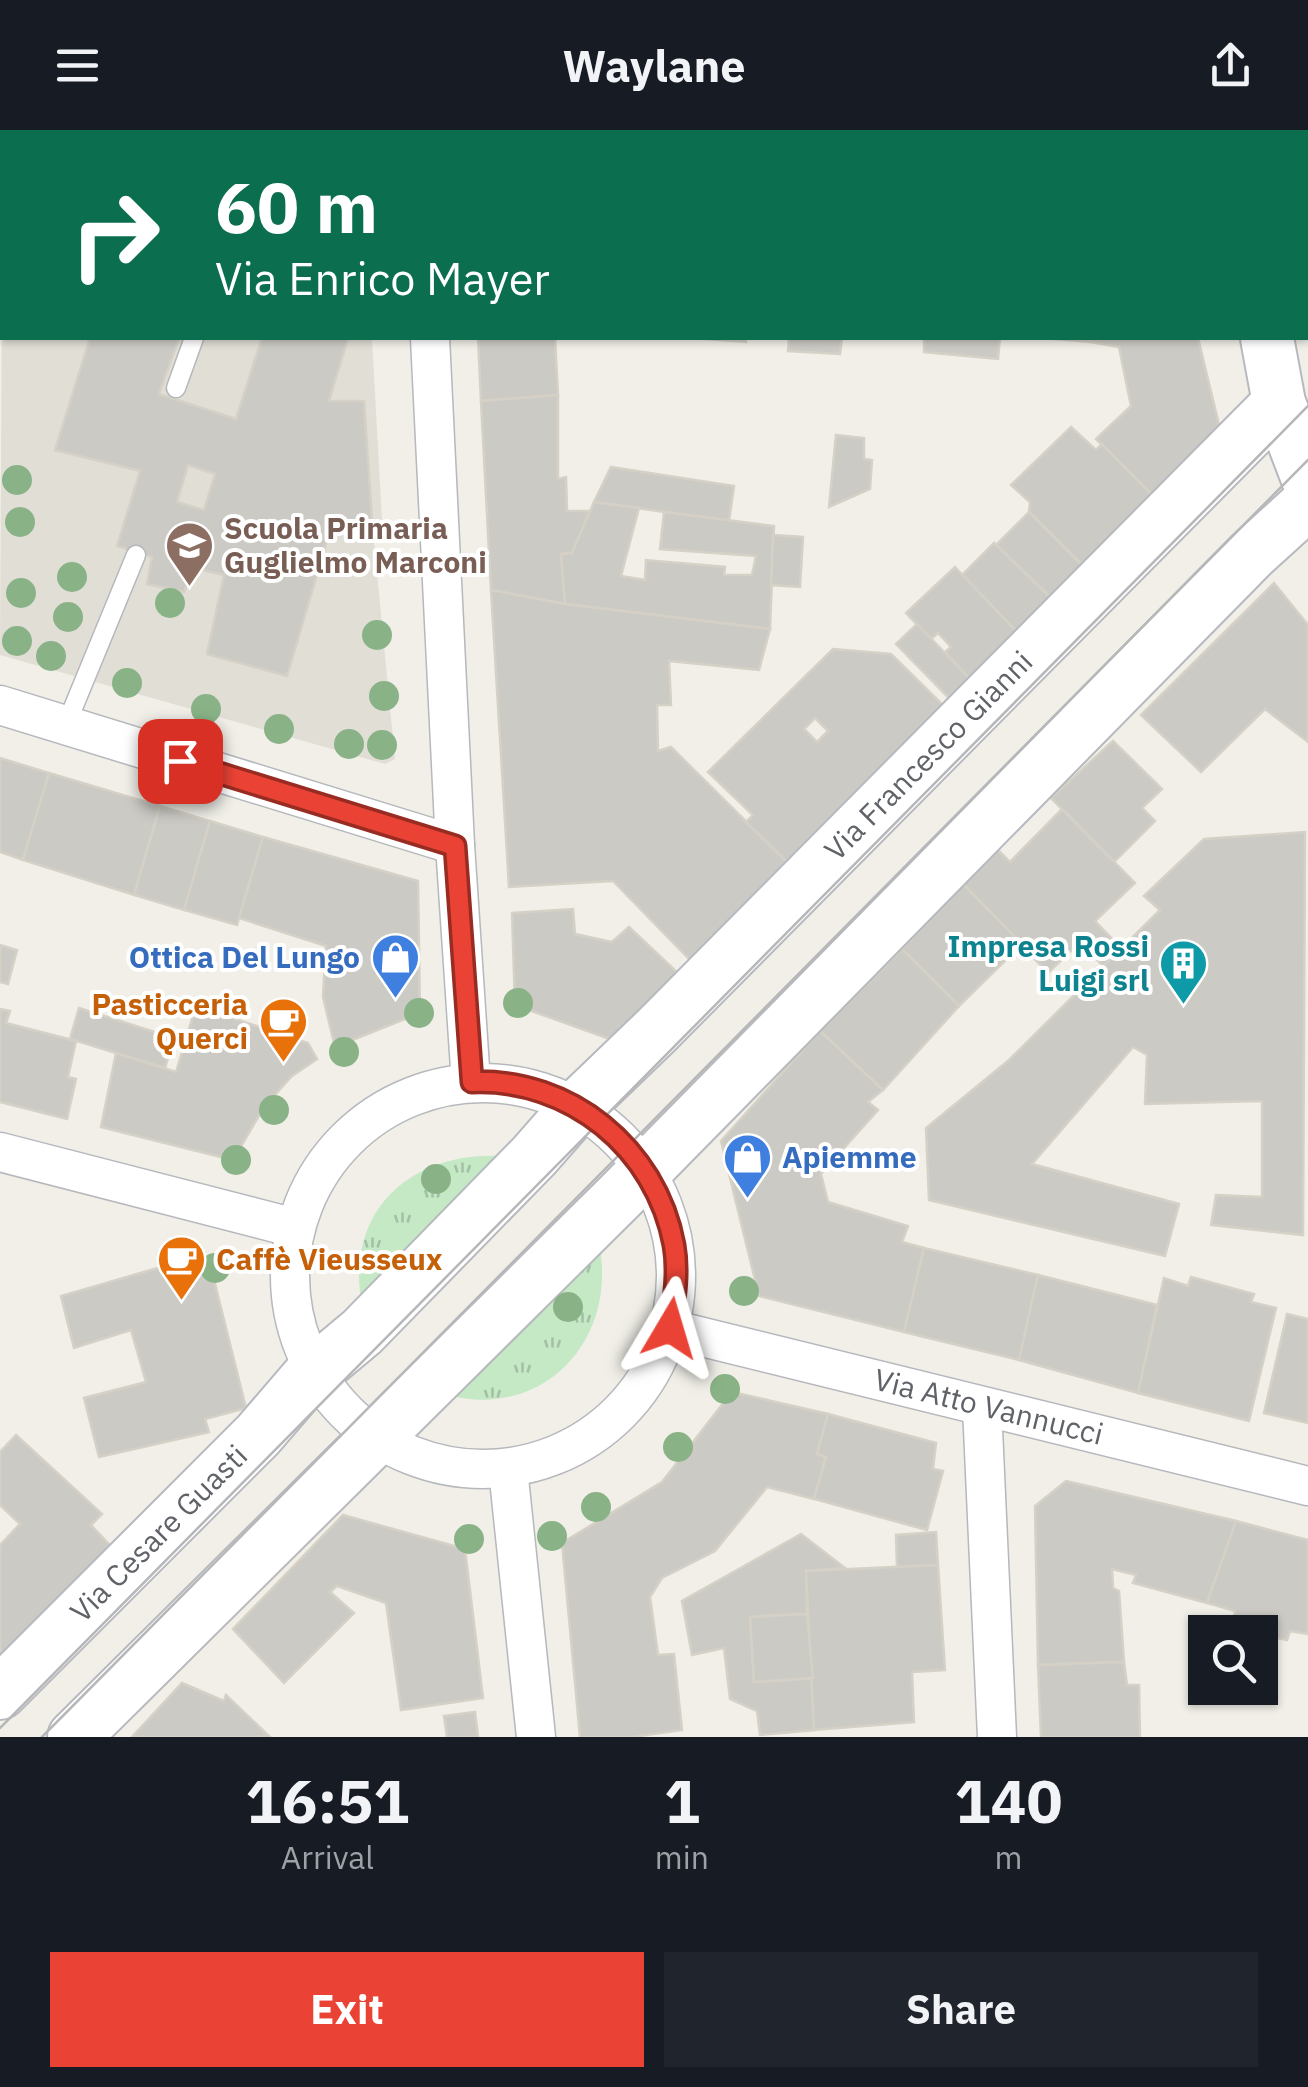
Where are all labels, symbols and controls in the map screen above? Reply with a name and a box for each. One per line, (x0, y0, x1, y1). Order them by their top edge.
text: Waylane (562, 36, 746, 94)
icon: menu (50, 38, 105, 93)
icon: share (1203, 38, 1258, 93)
text: 60 m (215, 161, 378, 252)
icon: right (50, 170, 180, 300)
text: Via Enrico Mayer (215, 249, 550, 307)
place label: Scuola Primaria Guglielmo Marconi (224, 508, 487, 581)
school or university icon: Scuola Primaria Guglielmo Marconi (163, 520, 215, 588)
street label: Via Francesco Gianni (815, 642, 1040, 868)
pin (138, 719, 223, 804)
icon: arrive (153, 734, 208, 789)
place label: Impresa Rossi Luigi srl (948, 926, 1149, 999)
shop icon: Ottica Del Lungo (369, 932, 421, 1000)
place label: Ottica Del Lungo (129, 937, 360, 976)
building icon: Impresa Rossi Luigi srl (1158, 938, 1210, 1006)
place label: Pasticceria Querci (91, 984, 248, 1057)
cafe icon: Pasticceria Querci (257, 996, 309, 1064)
shop icon: Apiemme (721, 1132, 773, 1200)
place label: Apiemme (782, 1137, 917, 1176)
cafe icon: Caffè Vieusseux (155, 1234, 207, 1302)
place label: Caffè Vieusseux (216, 1239, 443, 1278)
position arrow (618, 1276, 722, 1380)
street label: Via Atto Vannucci (870, 1359, 1107, 1453)
street label: Via Cesare Guasti (61, 1436, 255, 1630)
map controls (1188, 1615, 1278, 1705)
button: search (1188, 1615, 1278, 1705)
text: 16:51 (246, 1761, 409, 1840)
text: 1 (664, 1761, 700, 1840)
text: 140 (954, 1761, 1062, 1840)
text: Arrival (281, 1836, 374, 1878)
text: min (655, 1836, 709, 1878)
text: m (995, 1836, 1022, 1878)
button: Exit (50, 1952, 644, 2067)
button: Share (664, 1952, 1258, 2067)

